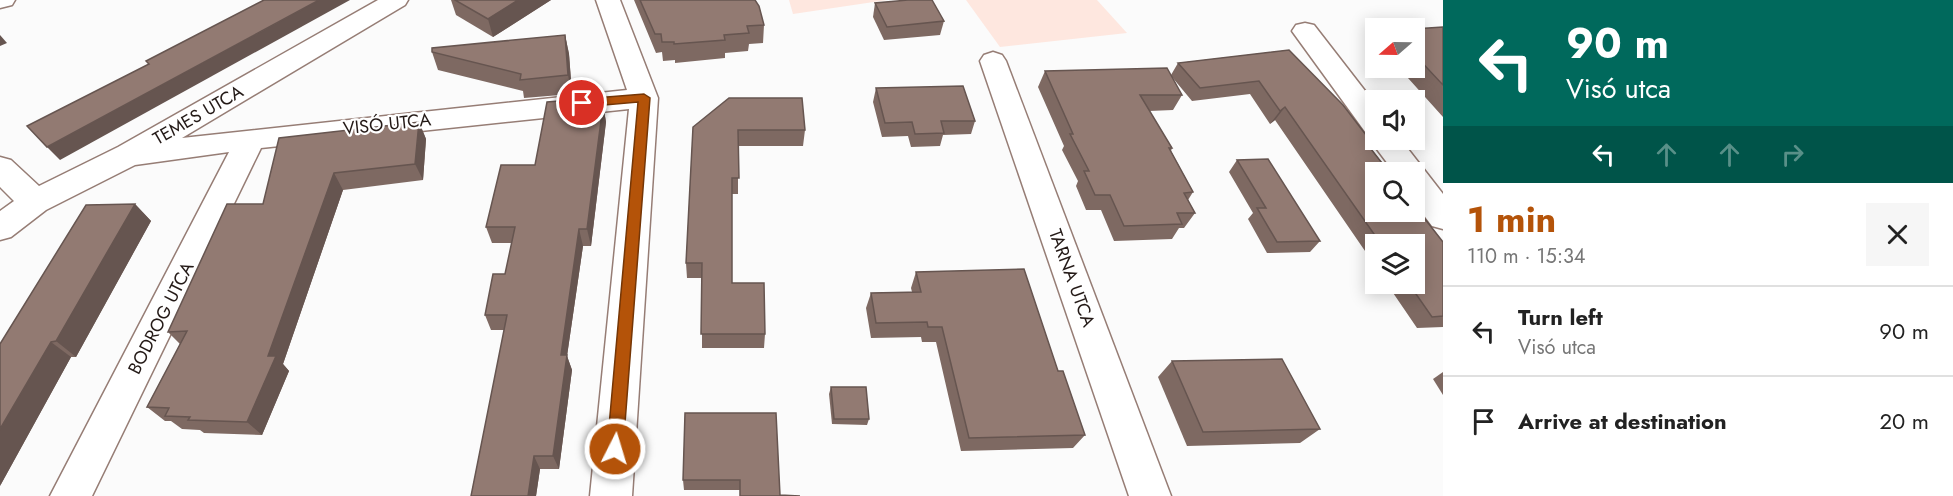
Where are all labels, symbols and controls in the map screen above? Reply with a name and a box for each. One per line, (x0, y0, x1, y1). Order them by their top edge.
text: 90 m (1566, 13, 1669, 74)
north arrow (1365, 18, 1425, 78)
map controls (1365, 18, 1425, 294)
icon: left (1467, 24, 1545, 102)
text: Visó utca (1566, 69, 1671, 108)
pin (556, 77, 607, 128)
street label: TEMES UTCA (148, 79, 248, 151)
icon: arrive (565, 86, 598, 119)
button: sound (1365, 90, 1425, 150)
street label: VISÓ UTCA (342, 106, 432, 142)
icon: left (1587, 138, 1620, 171)
icon: ahead (1650, 138, 1683, 171)
icon: ahead (1713, 138, 1746, 171)
icon: right (1776, 138, 1809, 171)
button: search (1365, 162, 1425, 222)
text: 1 min (1467, 193, 1556, 245)
button: close (1866, 203, 1929, 266)
street label: TARNA UTCA (1042, 225, 1102, 331)
button: layers (1365, 234, 1425, 294)
text: 110 m · 15:34 (1467, 242, 1585, 271)
street label: BODROG UTCA (122, 257, 201, 379)
text: Turn left (1518, 301, 1603, 333)
icon: left (1467, 315, 1500, 348)
text: 90 m (1879, 315, 1929, 347)
text: Visó utca (1518, 333, 1596, 362)
icon: arrive (1467, 405, 1500, 438)
text: Arrive at destination (1518, 405, 1727, 437)
text: 20 m (1880, 405, 1929, 437)
position arrow (583, 417, 647, 481)

